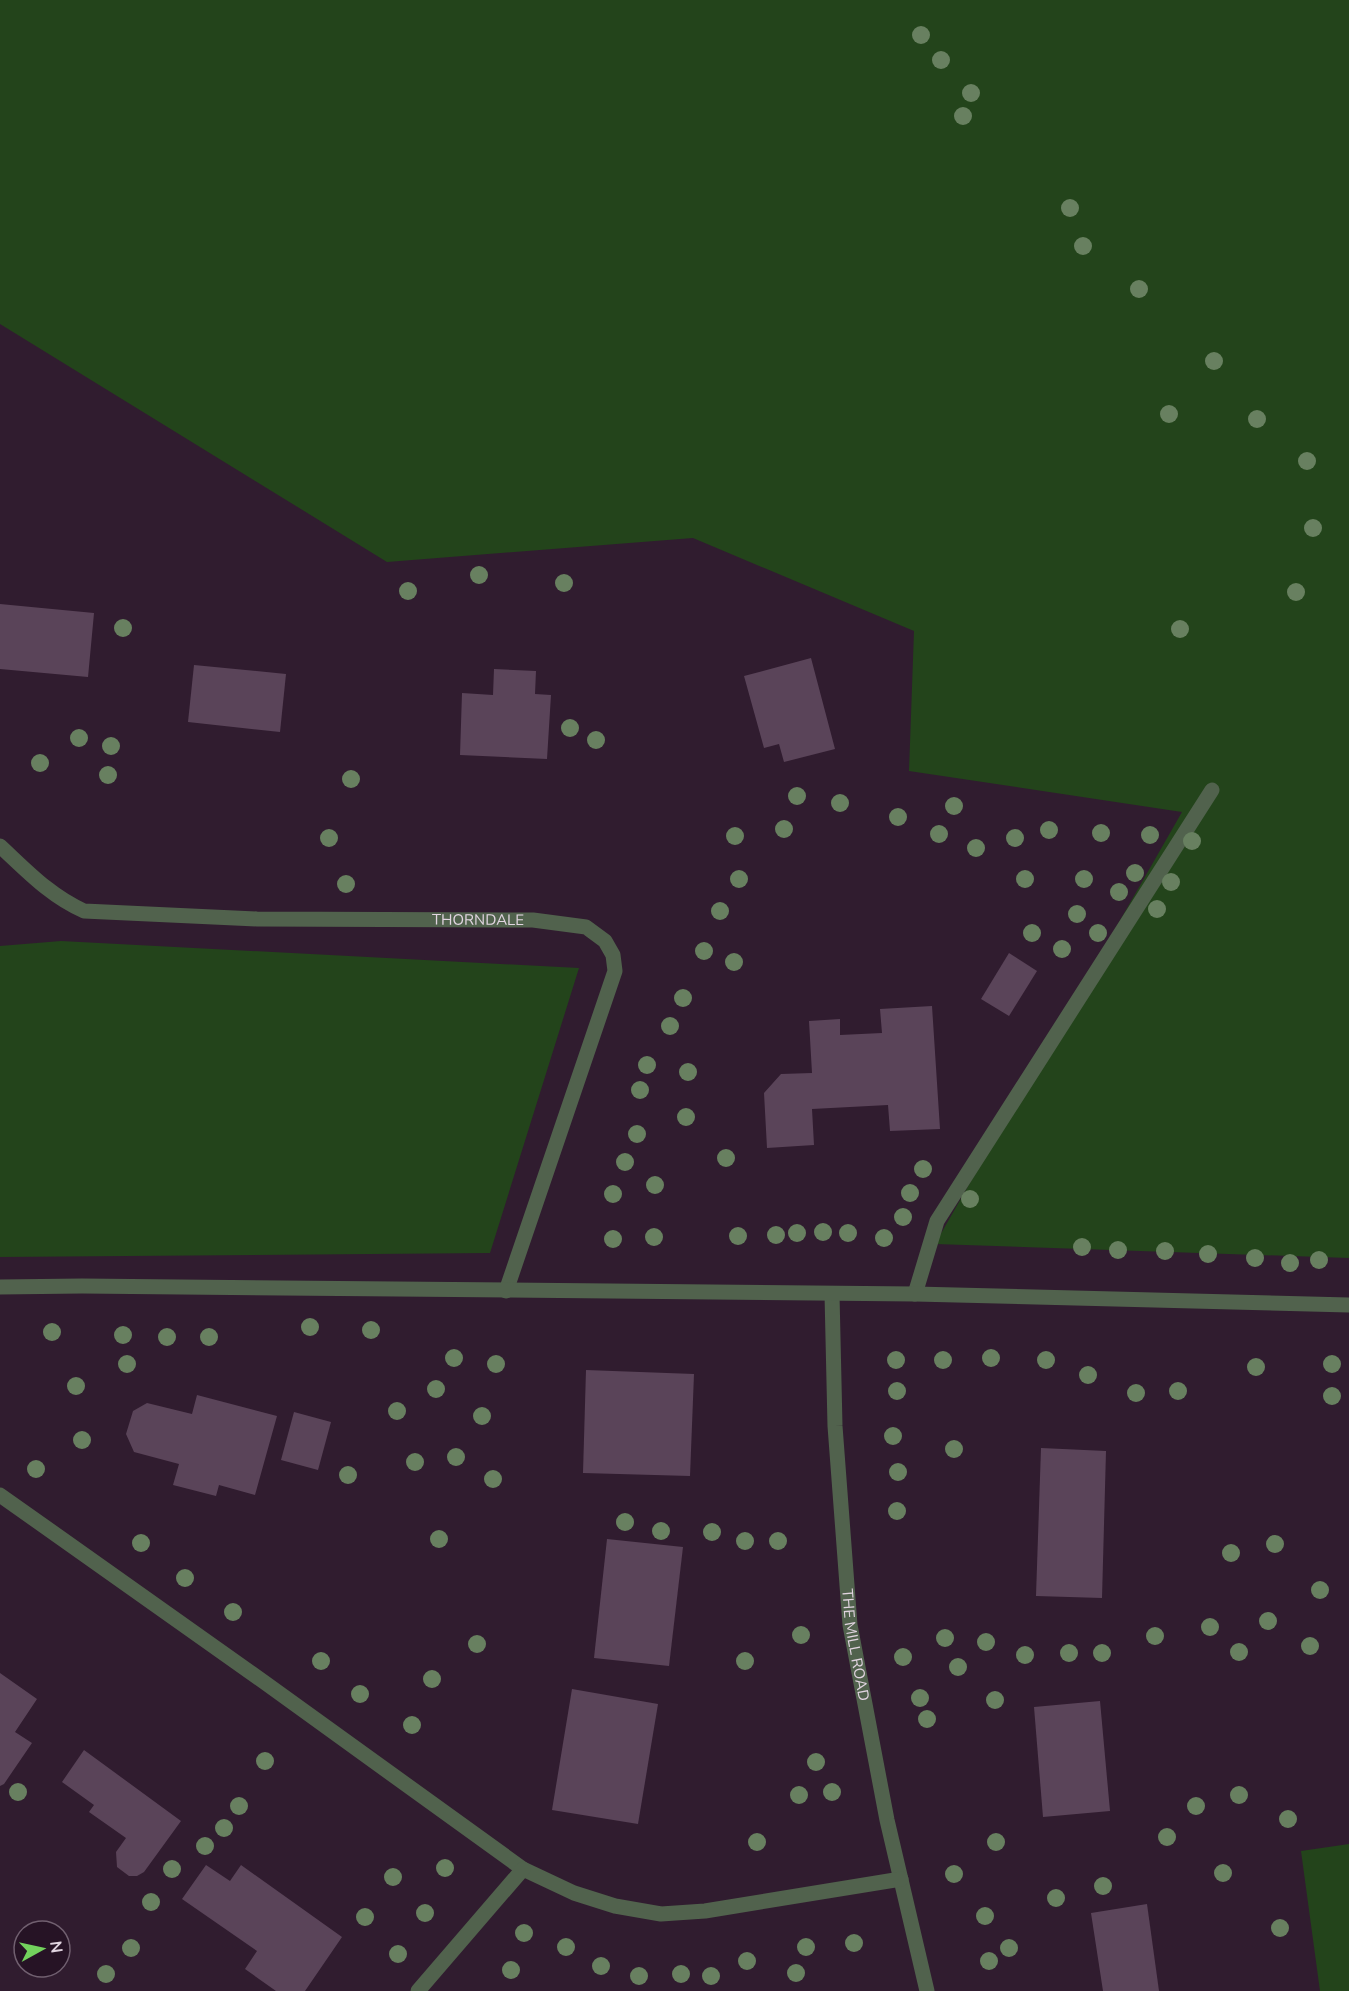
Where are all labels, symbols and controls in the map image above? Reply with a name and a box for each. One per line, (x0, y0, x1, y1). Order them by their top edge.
street label: THORNDALE (432, 910, 524, 930)
street label: THE MILL ROAD (837, 1588, 874, 1703)
north arrow (12, 1919, 72, 1979)
text: N (44, 1940, 68, 1955)

